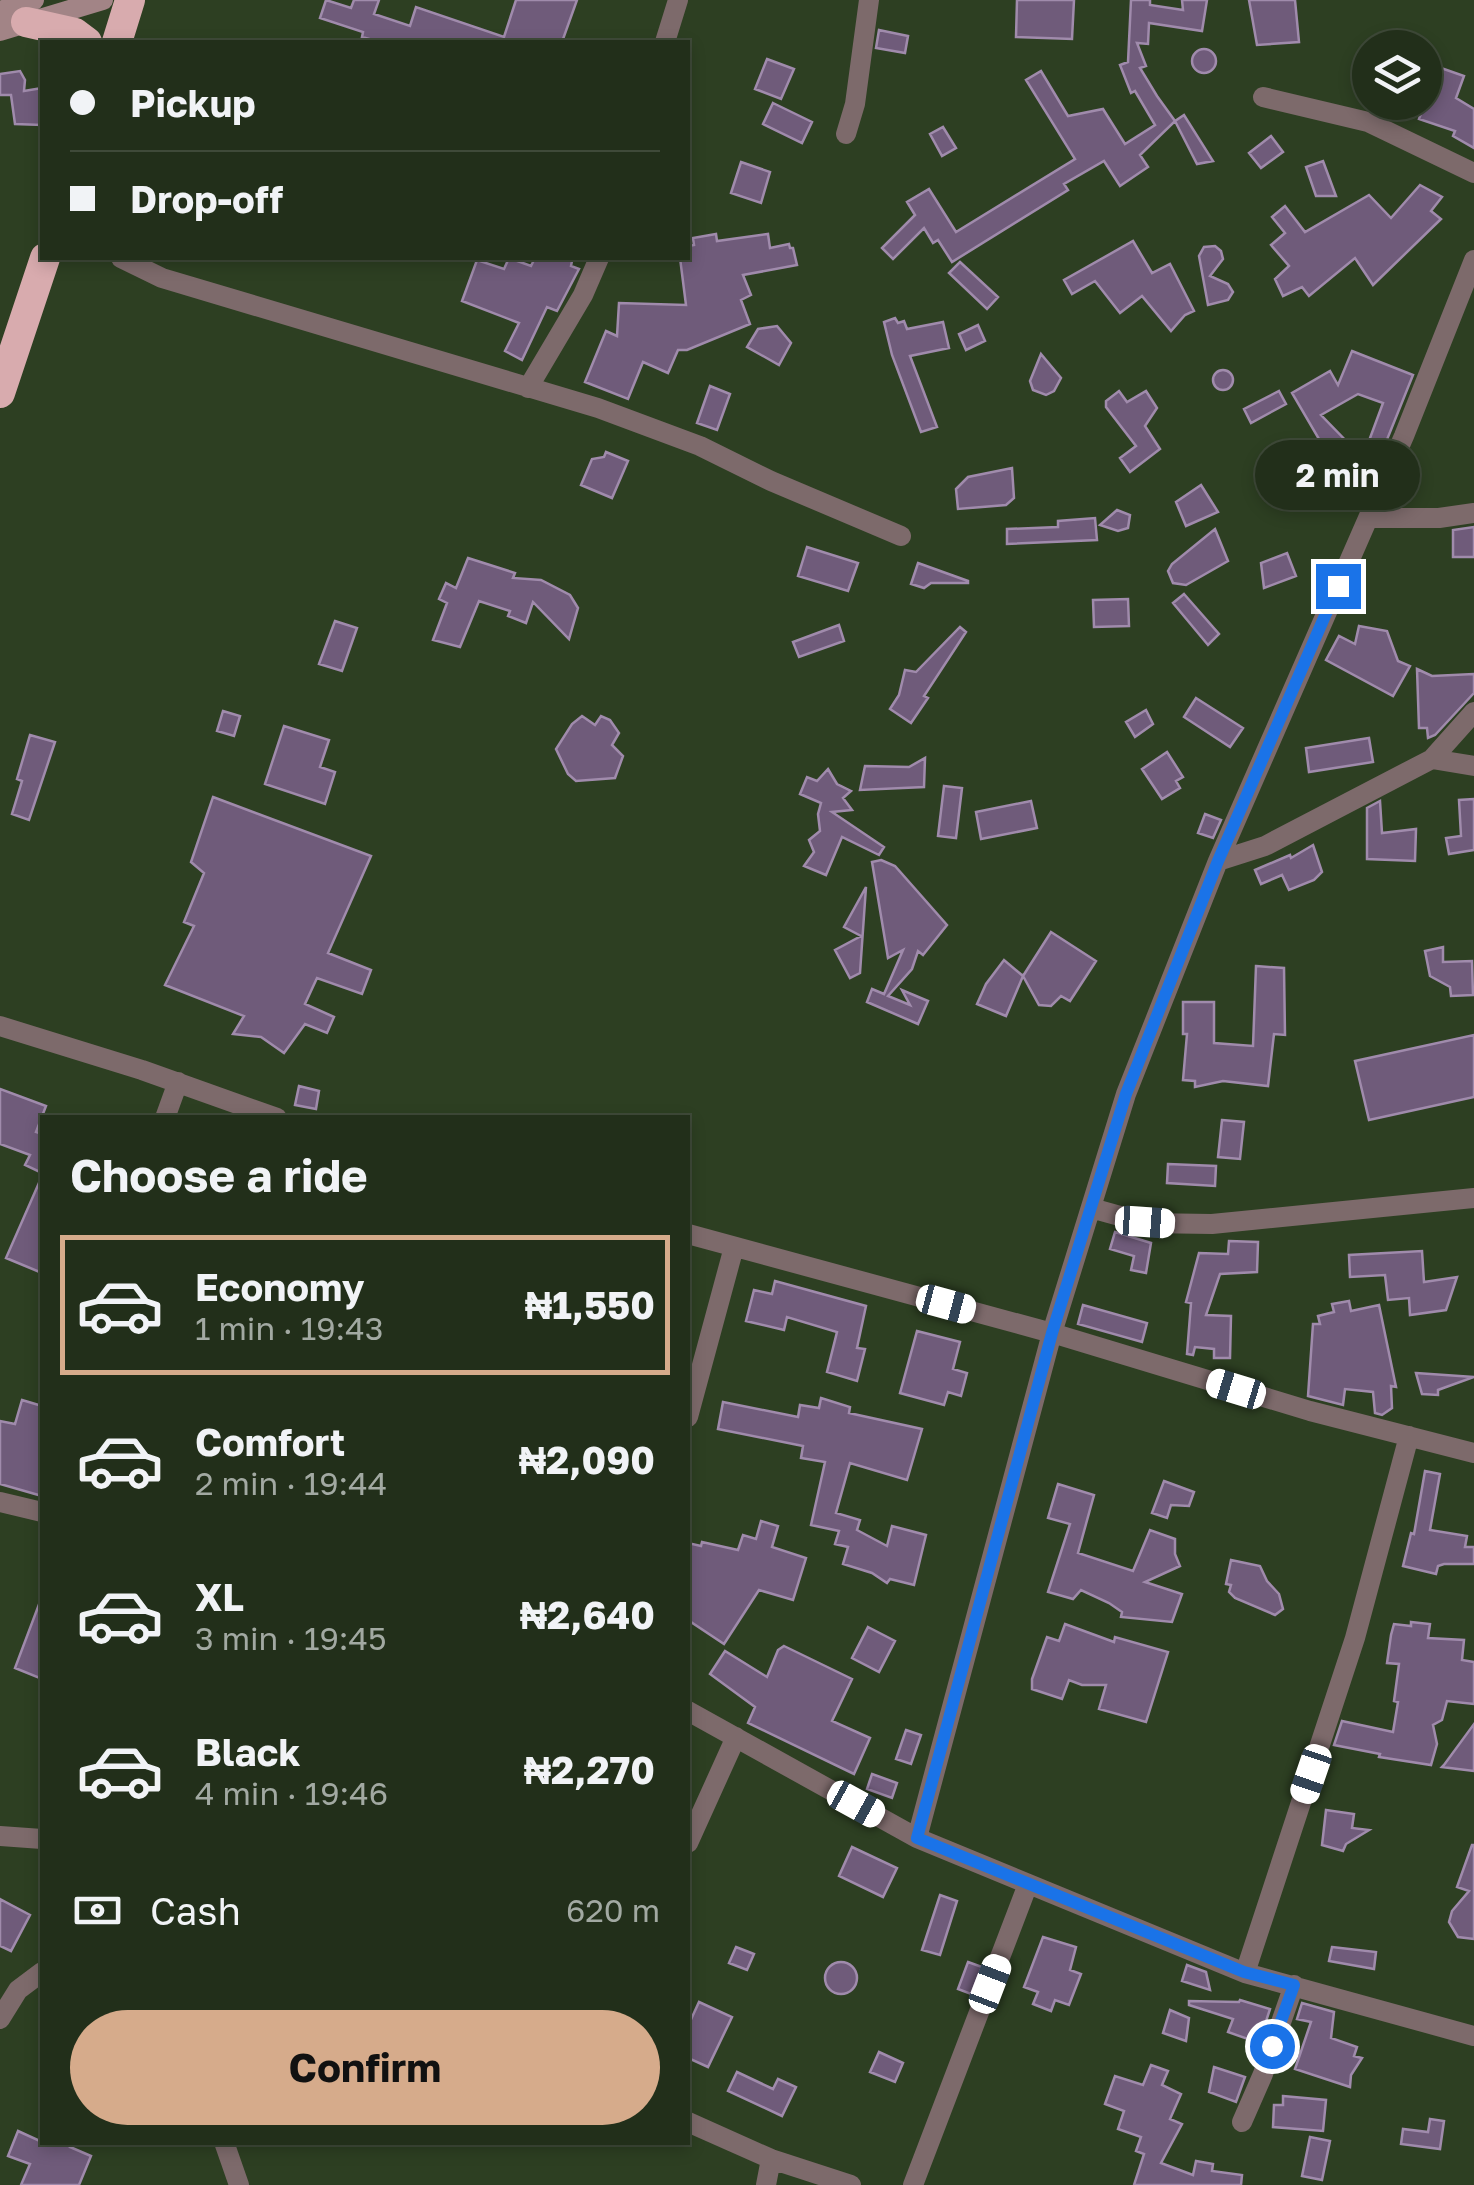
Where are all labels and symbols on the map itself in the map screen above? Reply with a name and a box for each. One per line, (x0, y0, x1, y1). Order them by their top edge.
callout: 2 min (1256, 441, 1420, 511)
route end (1316, 564, 1361, 609)
car (1114, 1205, 1176, 1239)
car (913, 1282, 979, 1326)
car (1203, 1366, 1269, 1412)
car (1287, 1741, 1335, 1807)
car (822, 1776, 890, 1832)
car (965, 1951, 1015, 2017)
route start (1250, 2024, 1295, 2069)

